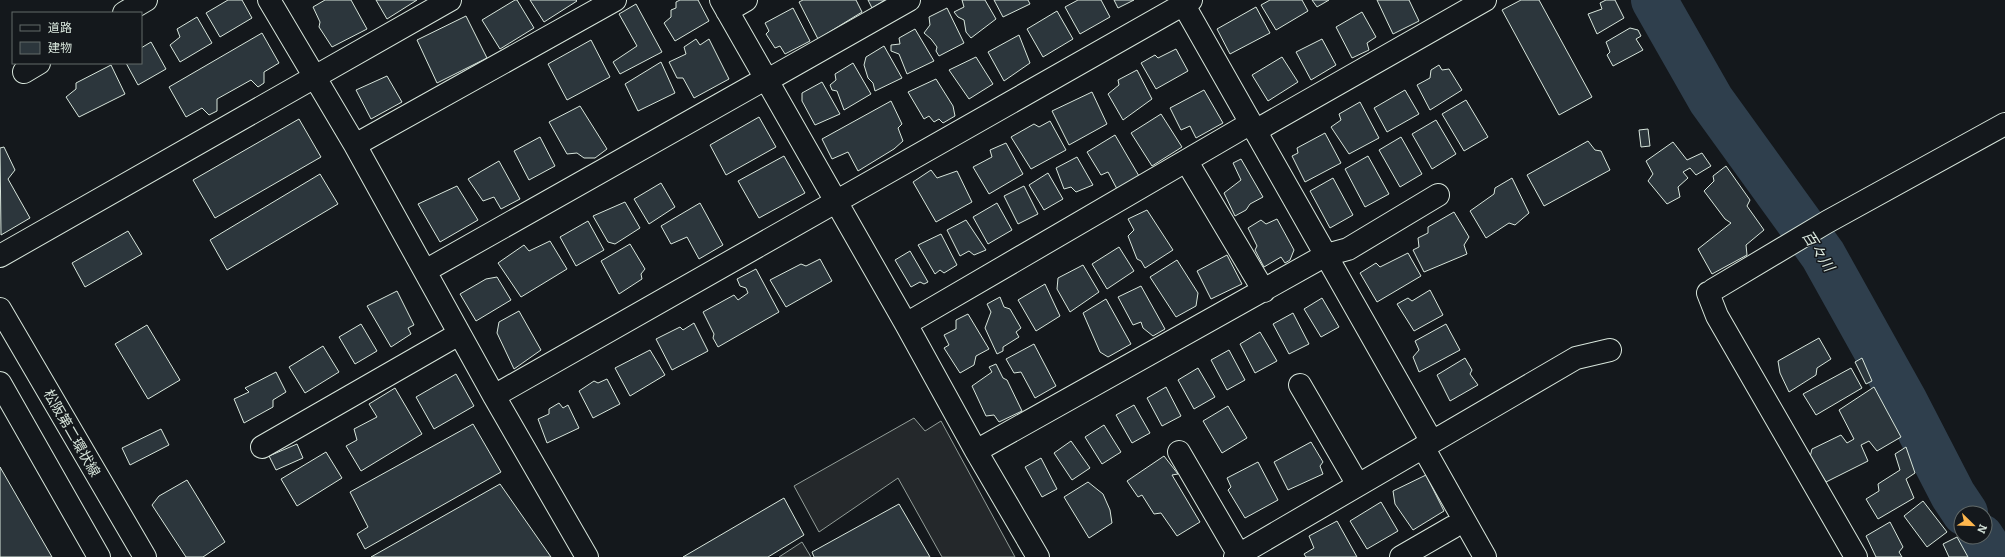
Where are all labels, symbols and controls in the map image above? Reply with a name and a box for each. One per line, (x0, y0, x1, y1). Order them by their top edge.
legend (12, 12, 142, 64)
text: 道路 (48, 21, 72, 35)
text: 建物 (48, 41, 72, 55)
water label: 百々川 (1798, 227, 1839, 276)
street label: 松阪第二環状線 (40, 387, 103, 480)
north arrow (1953, 505, 1993, 545)
text: N (1974, 522, 1989, 536)

